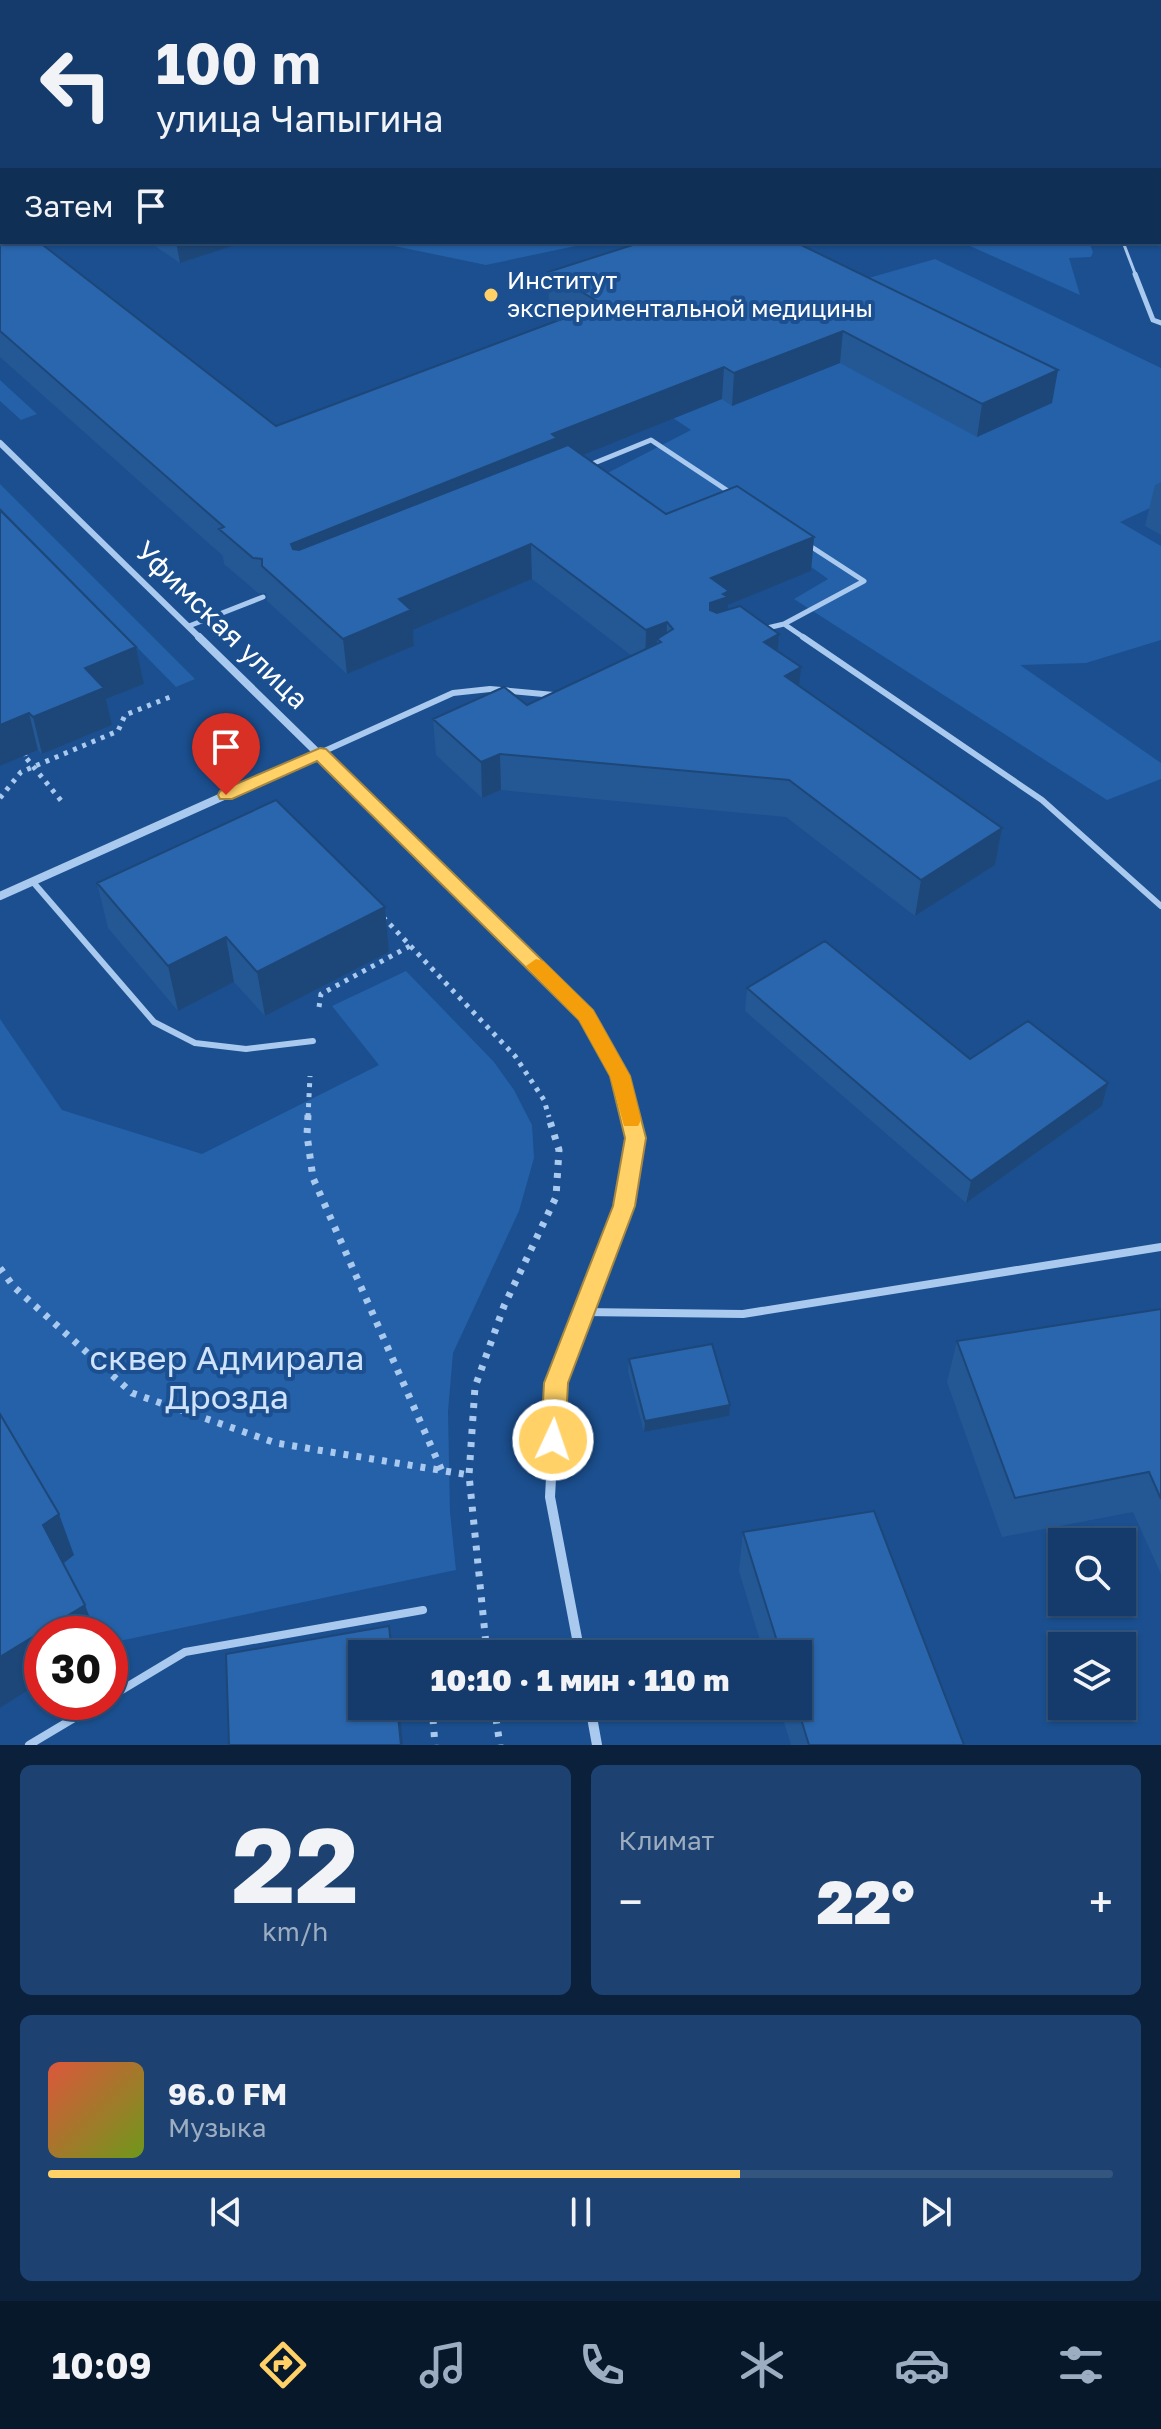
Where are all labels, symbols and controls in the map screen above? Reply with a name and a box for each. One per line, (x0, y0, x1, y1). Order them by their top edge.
text: 100 m (156, 29, 321, 96)
icon: left (24, 32, 128, 136)
text: улица Чапыгина (156, 97, 444, 140)
icon: arrive (129, 184, 173, 228)
text: Затем (24, 188, 113, 224)
place label: Институт экспериментальной медицины (507, 265, 873, 322)
marker: Институт экспериментальной медицины (482, 286, 500, 304)
street label: Уфимская улица (129, 534, 315, 715)
pin (192, 713, 260, 795)
icon: arrive (204, 725, 248, 769)
park label: сквер Адмирала Дрозда (90, 1337, 364, 1416)
position arrow (511, 1398, 595, 1482)
map controls (1048, 1528, 1136, 1720)
button: search (1048, 1528, 1136, 1616)
speed limit sign: 30 (24, 1616, 128, 1720)
button: layers (1048, 1632, 1136, 1720)
text: 10:10 · 1 мин · 110 m (431, 1662, 729, 1698)
text: 22 (232, 1801, 359, 1926)
text: Климат (619, 1825, 714, 1856)
text: 22° (817, 1865, 915, 1937)
text: − (619, 1875, 643, 1928)
text: + (1089, 1875, 1113, 1928)
text: km/h (262, 1916, 328, 1947)
text: 96.0 FM (168, 2076, 287, 2112)
text: Музыка (168, 2112, 266, 2143)
icon: previous (204, 2190, 248, 2234)
icon: pause (559, 2190, 603, 2234)
icon: next (914, 2190, 958, 2234)
icon: directions (255, 2337, 311, 2393)
icon: music (415, 2337, 471, 2393)
icon: phone (574, 2337, 630, 2393)
icon: climate (734, 2337, 790, 2393)
icon: car (894, 2337, 950, 2393)
icon: filters (1053, 2337, 1109, 2393)
text: 10:09 (52, 2344, 152, 2387)

